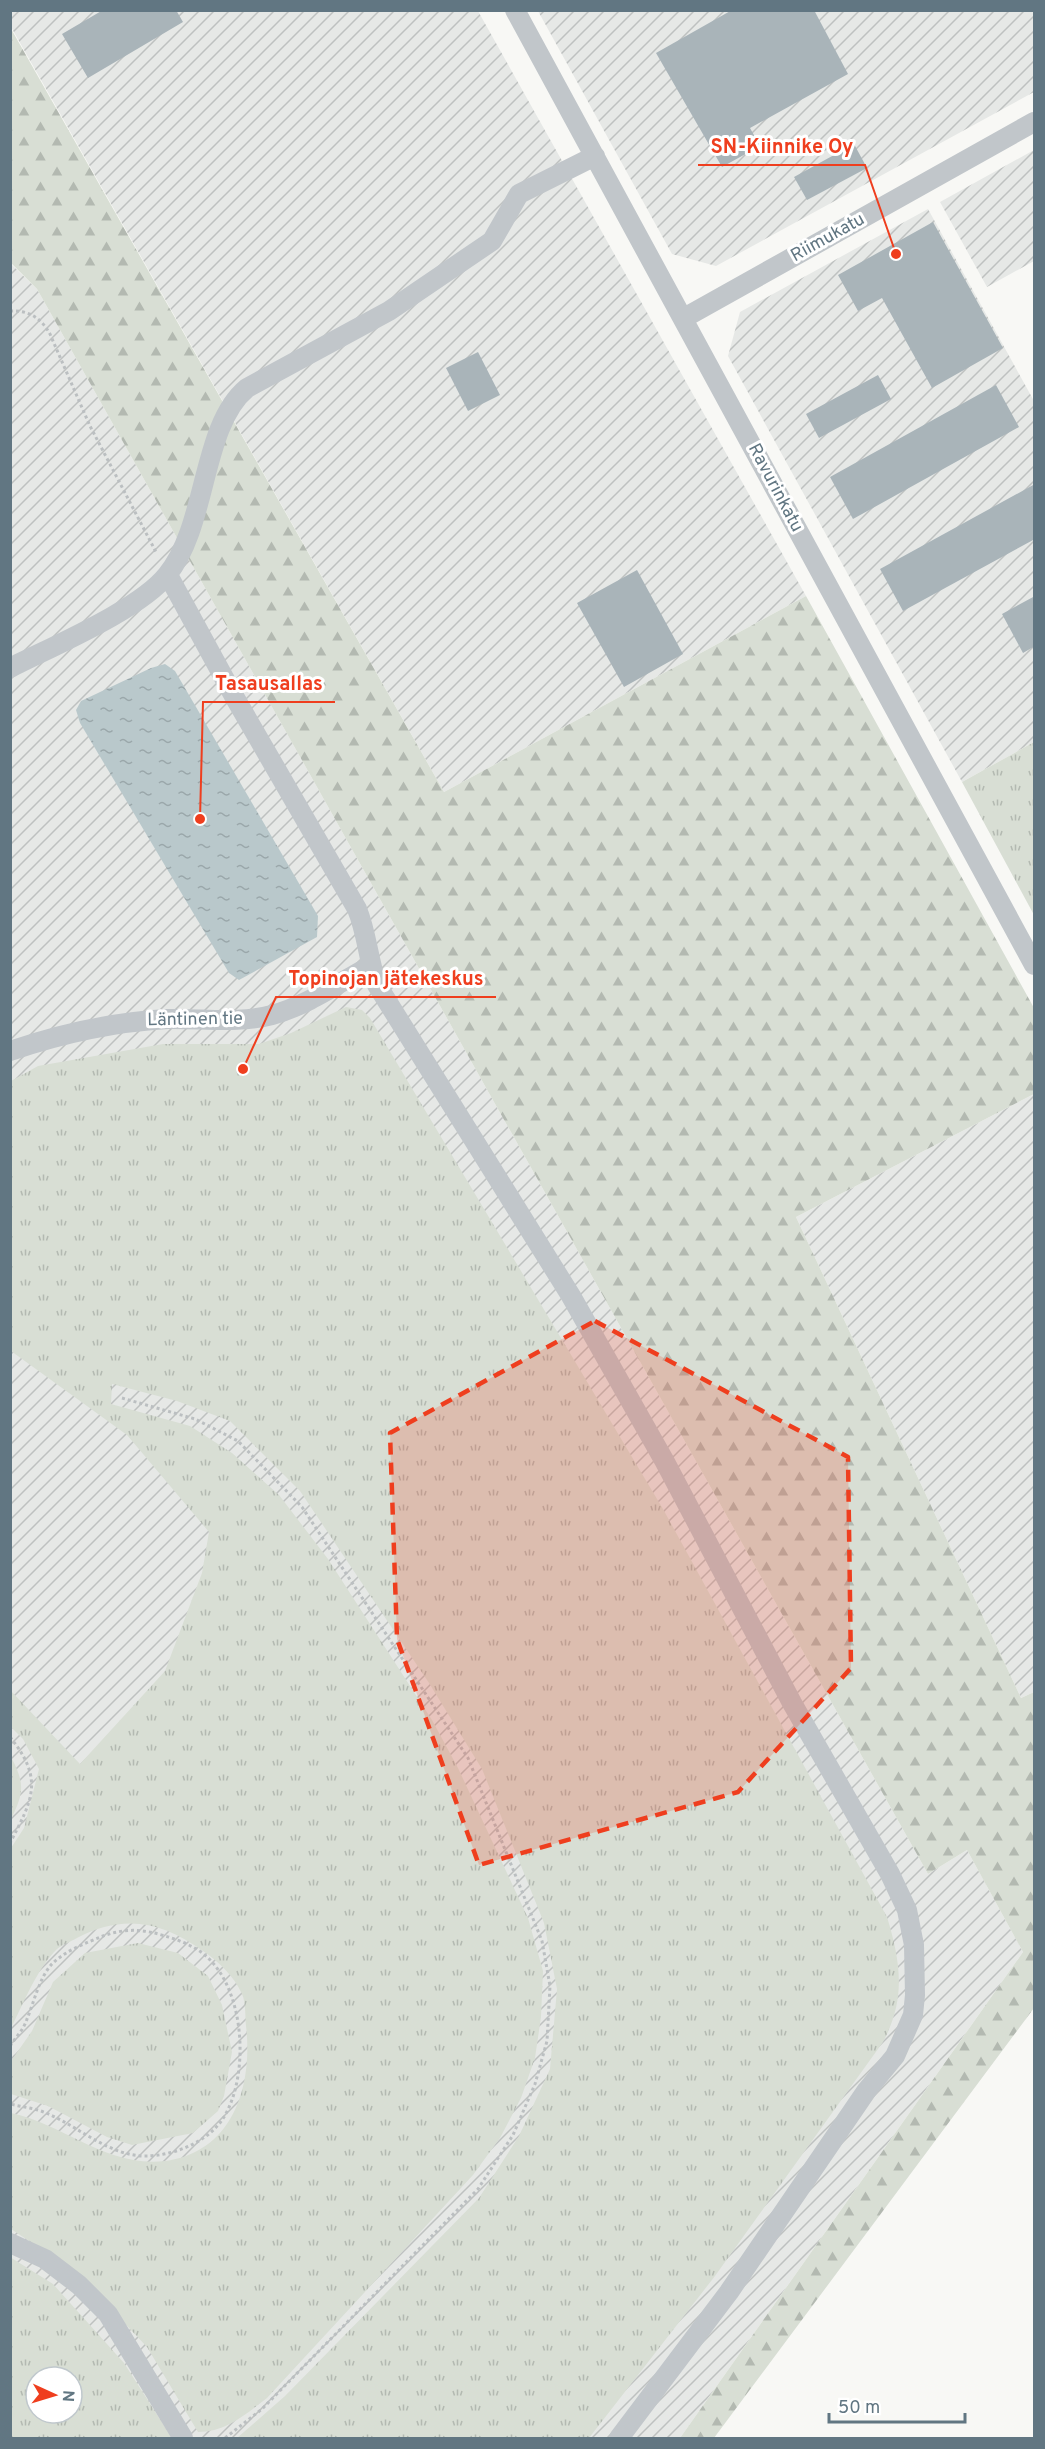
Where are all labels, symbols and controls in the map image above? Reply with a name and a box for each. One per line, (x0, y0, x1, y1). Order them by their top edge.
callout: SN-Kiinnike Oy (698, 127, 865, 165)
text: SN-Kiinnike Oy (711, 135, 853, 161)
street label: Riimukatu (787, 208, 869, 268)
street label: Ravurinkatu (742, 440, 808, 536)
callout: Tasausallas (203, 664, 335, 702)
text: Tasausallas (215, 672, 323, 698)
callout: Topinojan jätekeskus (276, 959, 496, 997)
text: Topinojan jätekeskus (288, 967, 484, 993)
street label: Läntinen tie (147, 1008, 243, 1032)
north arrow (24, 2365, 84, 2425)
scale bar (829, 2386, 966, 2424)
text: N (57, 2389, 77, 2402)
text: 50 m (838, 2397, 880, 2420)

